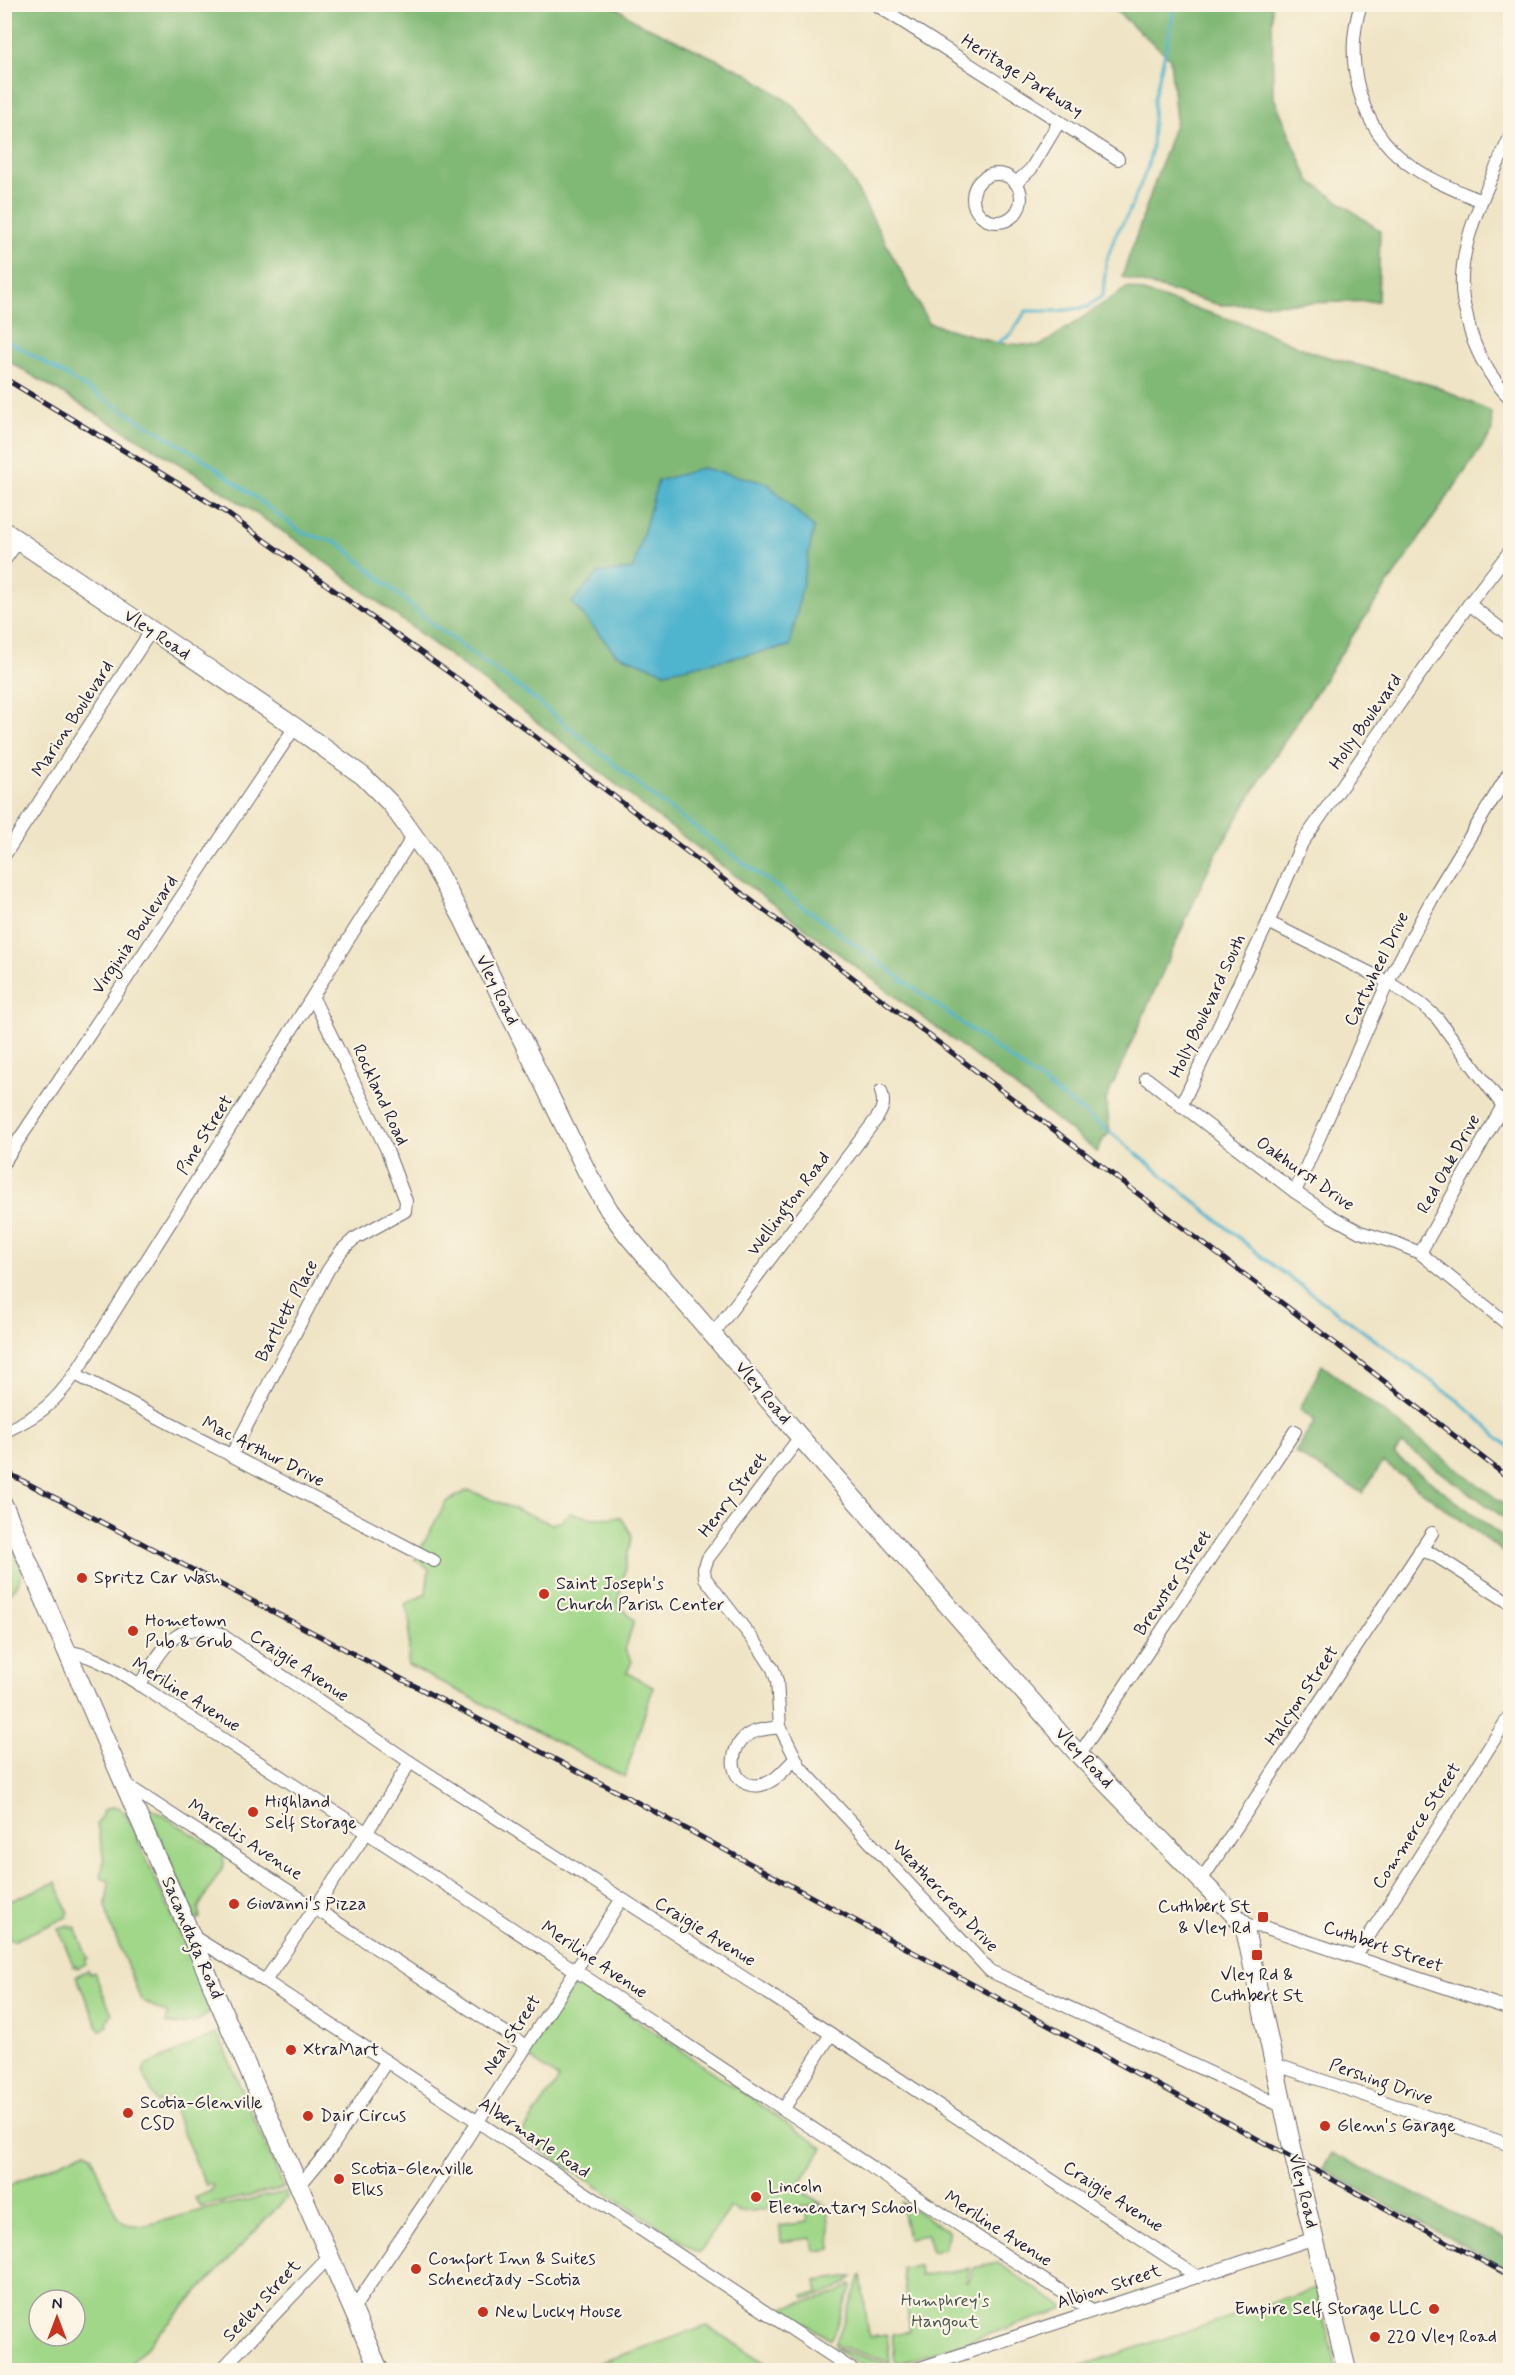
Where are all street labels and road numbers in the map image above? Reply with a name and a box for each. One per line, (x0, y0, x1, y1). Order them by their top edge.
street label: Heritage Parkway (956, 29, 1088, 123)
street label: Vley Road (119, 604, 195, 666)
street label: Marion Boulevard (26, 656, 120, 782)
street label: Holly Boulevard (1324, 669, 1408, 775)
street label: Virginia Boulevard (86, 871, 185, 1000)
street label: Cartwheel Drive (1339, 908, 1415, 1030)
street label: Holly Boulevard South (1164, 930, 1252, 1082)
street label: Vley Road (470, 951, 524, 1029)
street label: Rockland Road (346, 1041, 414, 1149)
street label: Pine Street (171, 1091, 239, 1179)
street label: Red Oak Drive (1412, 1110, 1486, 1218)
street label: Oakhurst Drive (1251, 1131, 1359, 1217)
street label: Wellington Road (742, 1147, 838, 1262)
street label: Bartlett Place (250, 1256, 324, 1366)
street label: Vley Road (729, 1356, 797, 1430)
street label: Mac Arthur Drive (198, 1411, 328, 1493)
street label: Henry Street (693, 1447, 773, 1542)
street label: Brewster Street (1129, 1525, 1217, 1641)
street label: Craigie Avenue (244, 1624, 353, 1709)
street label: Halcyon Street (1260, 1641, 1344, 1751)
street label: Meriline Avenue (127, 1652, 245, 1738)
street label: Vley Road (1049, 1722, 1119, 1794)
street label: Commerce Street (1367, 1758, 1467, 1894)
street label: Marcelis Avenue (183, 1794, 307, 1886)
street label: Weathercrest Drive (886, 1834, 1004, 1958)
street label: Sacandaga Road (154, 1873, 229, 2004)
street label: Craigie Avenue (649, 1891, 760, 1974)
street label: Meriline Avenue (536, 1915, 652, 2005)
street label: Cuthbert Street (1320, 1915, 1446, 1979)
street label: Neal Street (477, 1990, 547, 2080)
street label: Pershing Drive (1325, 2053, 1436, 2113)
street label: Albermarle Road (474, 2092, 594, 2184)
street label: Vley Road (1282, 2151, 1324, 2231)
street label: Craigie Avenue (1058, 2156, 1168, 2239)
street label: Meriline Avenue (940, 2185, 1056, 2273)
street label: Seeley Street (218, 2254, 307, 2347)
street label: Albion Street (1054, 2259, 1165, 2315)

